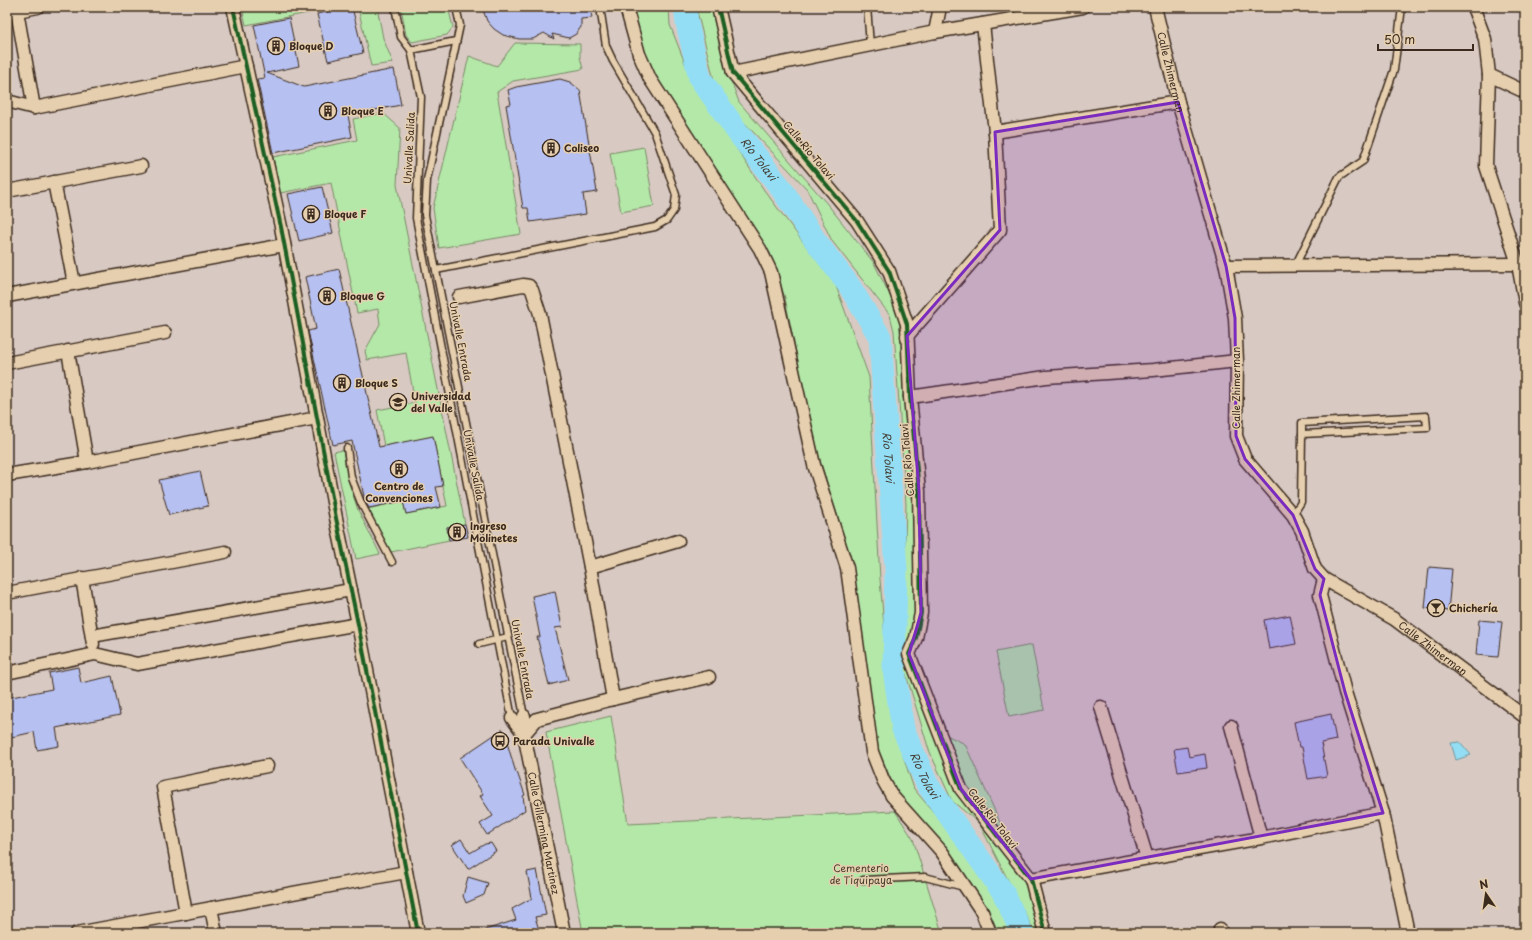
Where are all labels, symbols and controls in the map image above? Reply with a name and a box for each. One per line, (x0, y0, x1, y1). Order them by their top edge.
scale bar (1378, 26, 1473, 52)
street label: Calle Zhimerman (1154, 30, 1189, 114)
text: 50 m (1384, 30, 1415, 48)
building icon: Bloque D (266, 36, 286, 56)
place label: Bloque D (289, 38, 334, 53)
building icon: Bloque E (318, 101, 338, 121)
place label: Bloque E (341, 103, 384, 118)
street label: Univalle Salida (399, 111, 418, 184)
street label: Calle Río Tolavi (780, 117, 839, 183)
water label: Río Tolavi (737, 134, 783, 186)
building icon: Coliseo (541, 138, 561, 158)
place label: Coliseo (564, 140, 599, 155)
building icon: Bloque F (301, 204, 321, 224)
place label: Bloque F (324, 206, 366, 221)
building icon: Bloque G (317, 286, 337, 306)
place label: Bloque G (340, 288, 385, 303)
street label: Univalle Entrada (446, 300, 477, 383)
street label: Calle Zhimerman (1228, 347, 1243, 429)
building icon: Bloque S (332, 373, 352, 393)
place label: Bloque S (355, 375, 398, 390)
place label: Universidad del Valle (411, 388, 471, 415)
school or university icon: Universidad del Valle (388, 392, 408, 412)
street label: Calle Río Tolavi (896, 423, 917, 497)
street label: Univalle Salida (460, 428, 489, 503)
water label: Río Tolavi (879, 431, 899, 485)
building icon: Centro de Convenciones (389, 459, 409, 479)
place label: Centro de Convenciones (365, 478, 433, 505)
place label: Ingreso Molinetes (470, 518, 517, 545)
building icon: Ingreso Molinetes (447, 522, 467, 542)
bar icon: Chichería (1426, 598, 1446, 618)
place label: Chichería (1449, 600, 1498, 615)
street label: Calle Zhimerman (1396, 617, 1471, 678)
street label: Univalle Entrada (508, 618, 539, 701)
bus stop icon: Parada Univalle (490, 731, 510, 751)
place label: Parada Univalle (513, 733, 595, 748)
water label: Río Tolavi (906, 749, 945, 804)
street label: Calle Gillermina Martinez (525, 770, 564, 896)
street label: Calle Río Tolavi (965, 784, 1022, 851)
park label: Cementerio de Tiquipaya (830, 860, 893, 887)
north arrow (1466, 874, 1506, 914)
text: N (1477, 874, 1490, 893)

